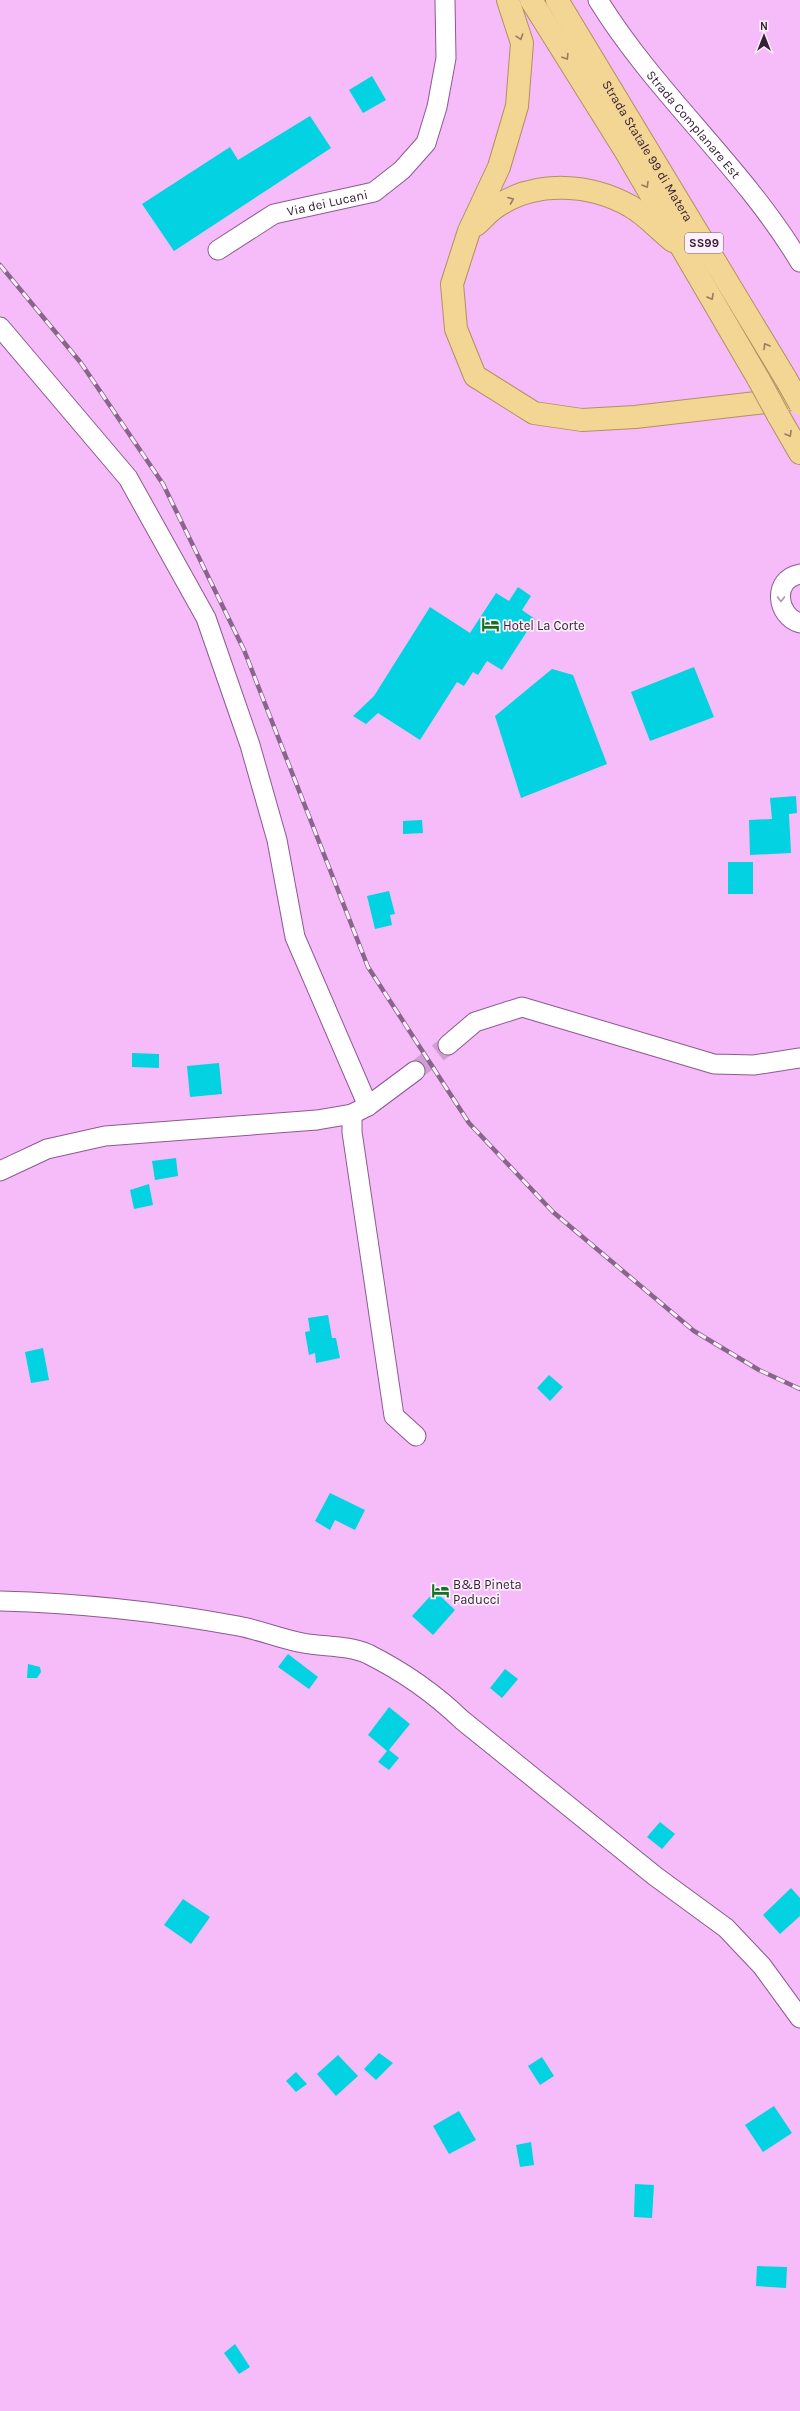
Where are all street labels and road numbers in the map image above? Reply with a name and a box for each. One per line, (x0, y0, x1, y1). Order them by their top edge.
street label: Strada Complanare Est (644, 67, 744, 181)
street label: Strada Statale 99 di Matera (600, 77, 696, 224)
street label: Via dei Lucani (285, 186, 369, 218)
road number: SS99 (685, 233, 723, 253)

